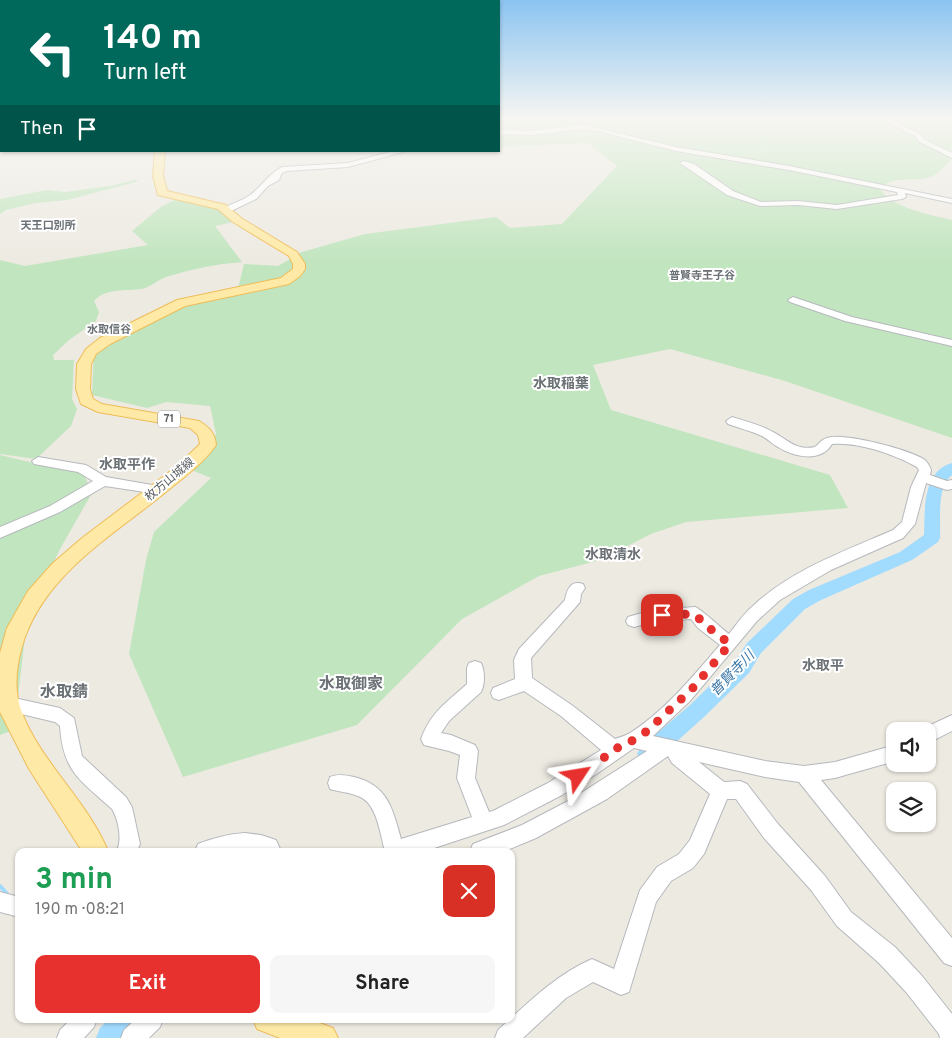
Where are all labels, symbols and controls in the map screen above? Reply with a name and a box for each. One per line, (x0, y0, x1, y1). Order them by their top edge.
text: 140 m (103, 17, 202, 61)
icon: left (20, 20, 85, 85)
text: Turn left (103, 60, 186, 87)
icon: arrive (73, 115, 101, 143)
text: Then (20, 117, 63, 141)
district label: 天王口別所 (21, 219, 76, 233)
district label: 普賢寺王子谷 (669, 269, 735, 283)
district label: 水取信谷 (87, 323, 131, 337)
district label: 水取稲葉 (533, 376, 589, 393)
road number: 71 (158, 410, 180, 428)
street label: 枚方山城線 (142, 455, 198, 505)
district label: 水取平作 (99, 457, 155, 474)
district label: 水取清水 (585, 547, 641, 564)
pin (641, 594, 683, 636)
icon: arrive (648, 601, 676, 629)
water label: 普賢寺川 (707, 647, 760, 700)
district label: 水取平 (802, 658, 844, 675)
district label: 水取御家 (319, 675, 383, 695)
district label: 水取錆 (40, 683, 88, 703)
map controls (886, 722, 936, 832)
button: sound (886, 722, 936, 772)
position arrow (551, 749, 603, 801)
button: layers (886, 782, 936, 832)
text: 3 min (35, 862, 113, 899)
button: close (443, 865, 495, 917)
text: 190 m · 08:21 (35, 900, 125, 920)
button: Exit (35, 955, 260, 1013)
button: Share (270, 955, 495, 1013)

